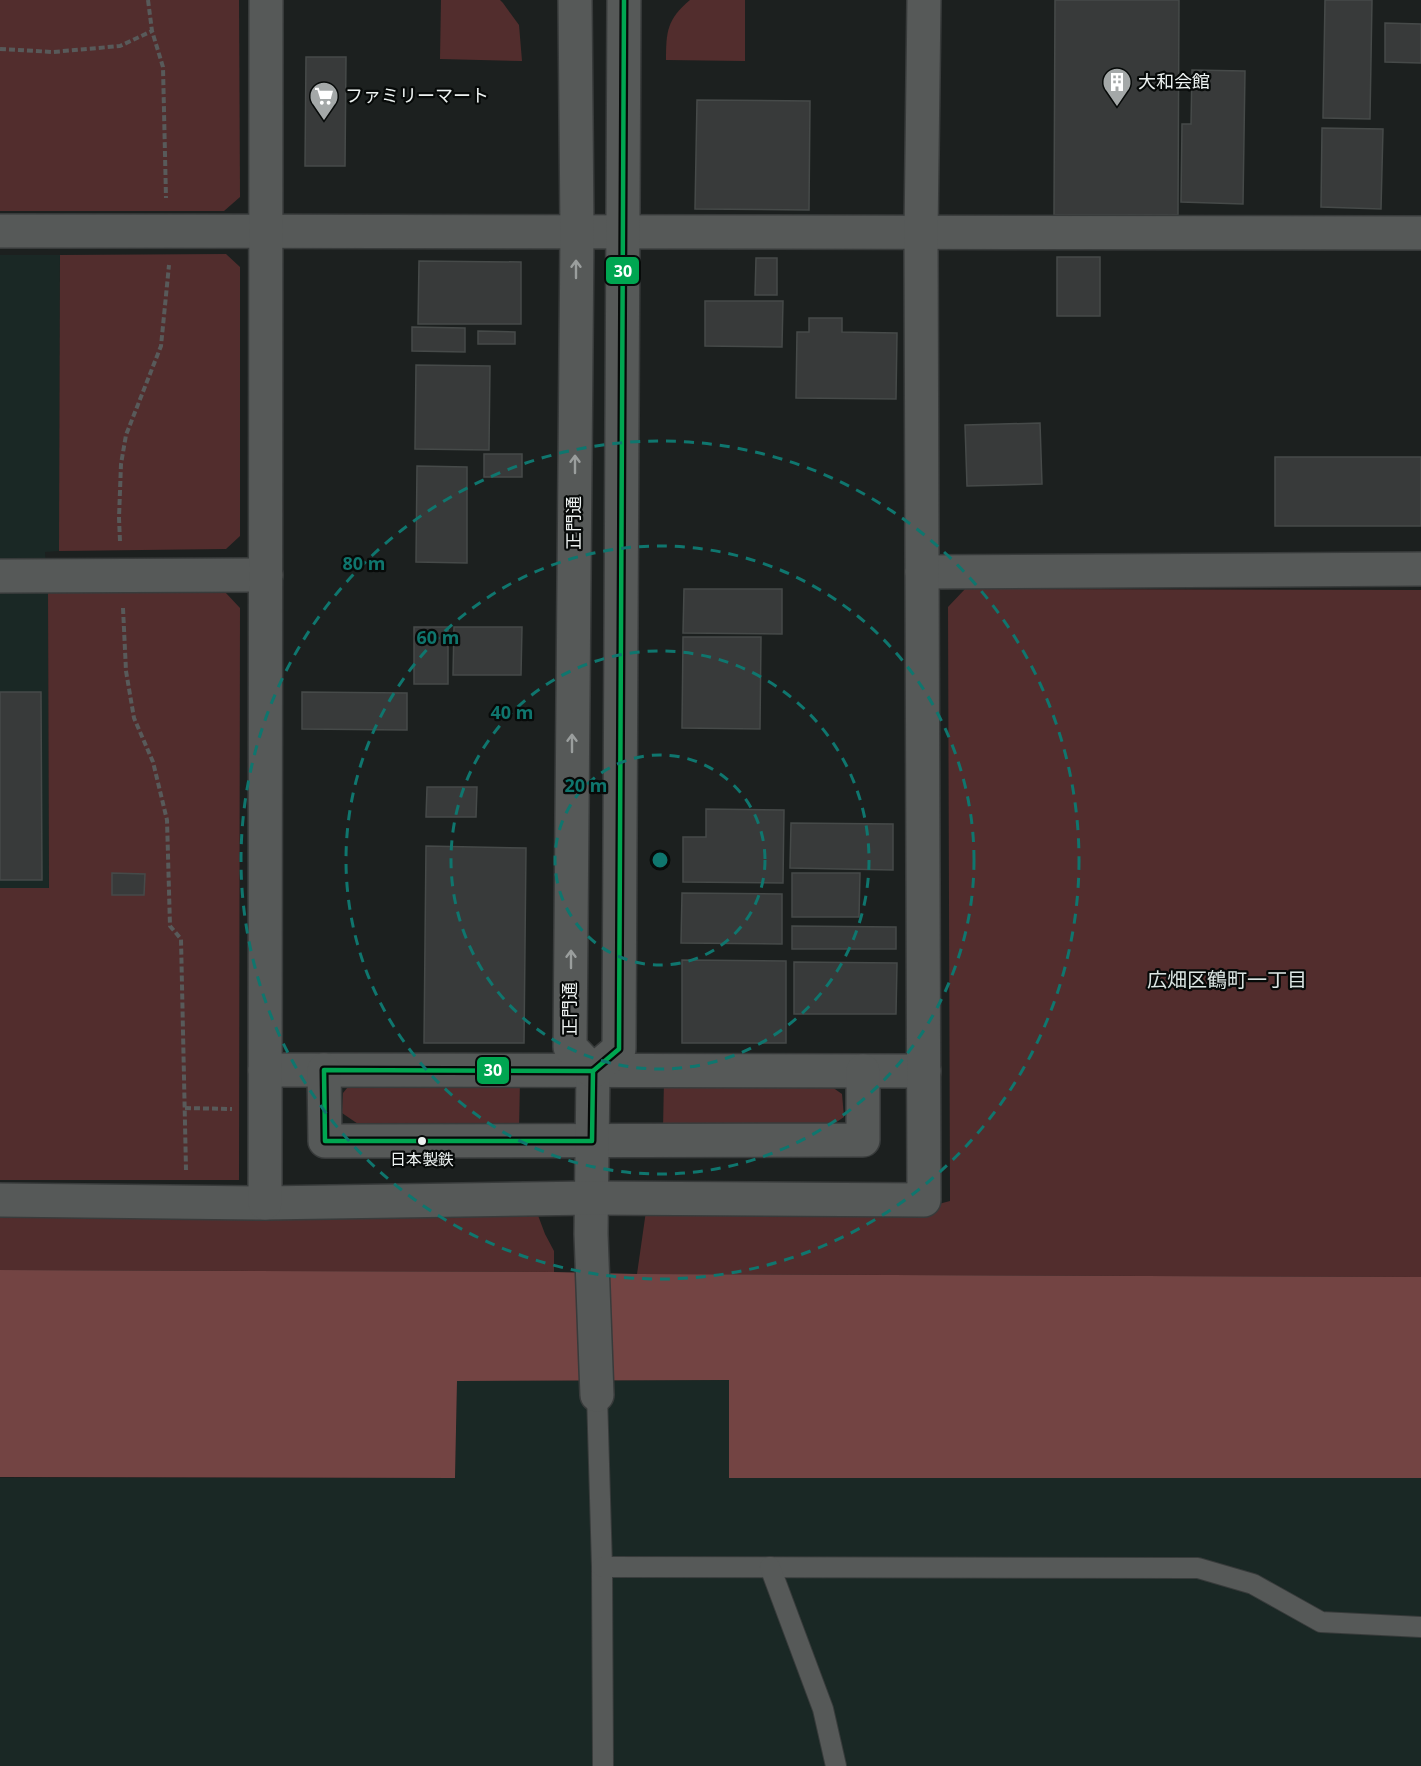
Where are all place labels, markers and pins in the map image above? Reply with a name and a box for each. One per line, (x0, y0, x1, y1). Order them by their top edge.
building icon: 大和会館 (1101, 66, 1133, 108)
place label: 大和会館 (1138, 69, 1210, 93)
supermarket icon: ファミリーマート (308, 80, 340, 122)
place label: ファミリーマート (345, 83, 489, 107)
centre of rings (650, 850, 670, 870)
marker: 日本製鉄 (416, 1135, 428, 1147)
place label: 日本製鉄 (390, 1148, 454, 1170)

